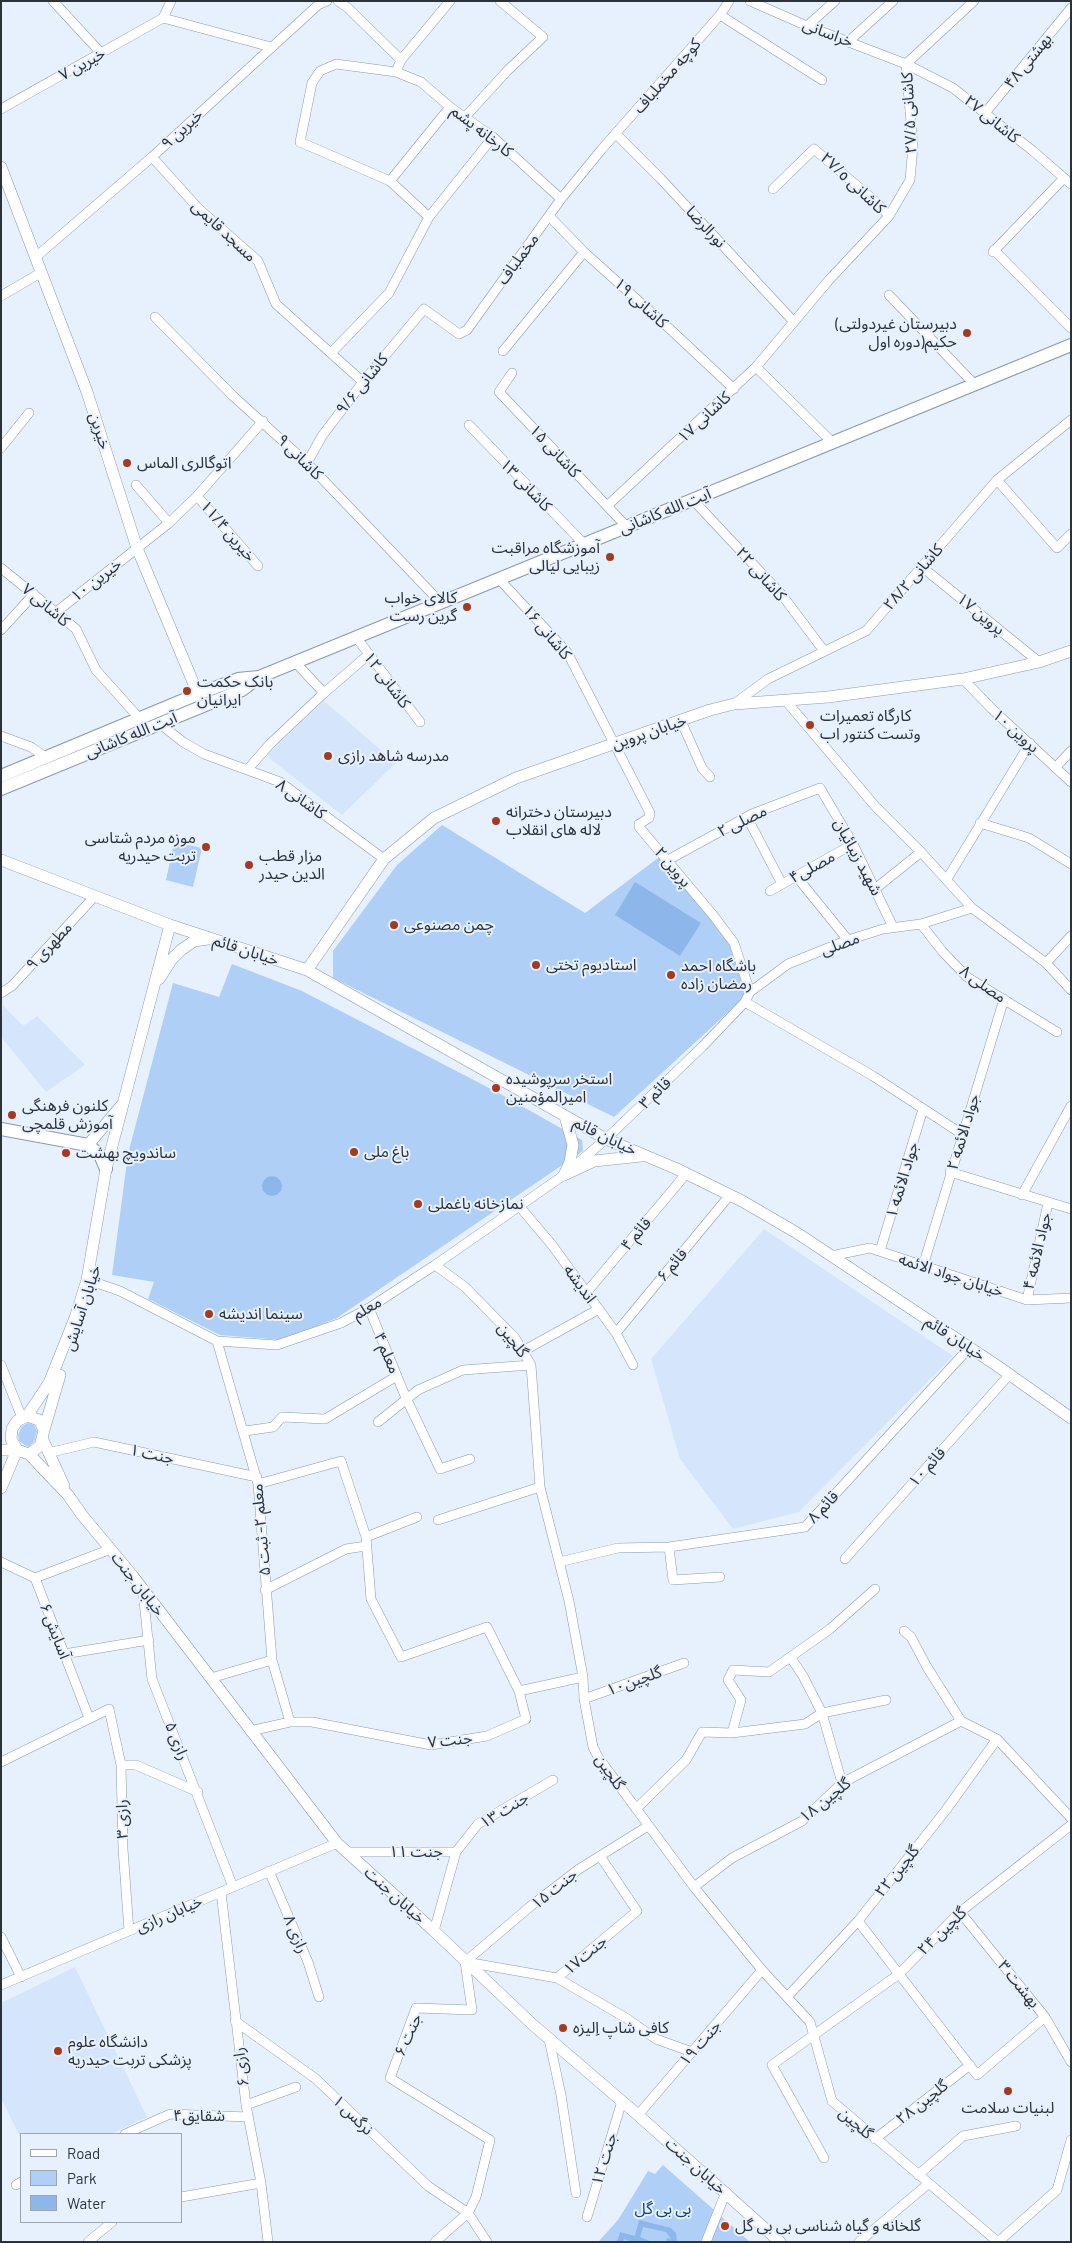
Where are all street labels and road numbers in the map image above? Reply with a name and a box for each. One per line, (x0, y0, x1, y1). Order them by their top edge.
street label: خراسانی (800, 15, 856, 51)
street label: بهشتی ۴۸ (1000, 30, 1056, 92)
street label: کوچه مخملباف (629, 35, 705, 117)
street label: خیرین ۷ (55, 43, 109, 85)
street label: کاشانی ۲۷/۵ (897, 72, 921, 154)
street label: کاشانی ۲۷ (960, 91, 1024, 147)
street label: کارخانه پشم (447, 101, 517, 161)
street label: خیرین ۹ (157, 105, 207, 153)
street label: کاشانی ٢٧/٥ (817, 148, 889, 218)
street label: مسجد قایمی (188, 196, 260, 266)
street label: نورالرضا (682, 202, 730, 252)
street label: مخملباف (493, 230, 543, 288)
street label: کاشانی ۱۹ (610, 274, 672, 332)
street label: کاشانی ۹/۶ (332, 350, 392, 418)
street label: کاشانی ۱۷ (673, 387, 735, 447)
street label: خیرین (85, 410, 115, 452)
street label: کاشانی ۱۵ (525, 420, 585, 482)
street label: کاشانی ۹ (273, 430, 327, 484)
street label: کاشانی ۱۳ (496, 455, 556, 515)
street label: آیت الله کاشانی (616, 484, 714, 538)
street label: خیرین ۱۱/۴ (196, 496, 260, 566)
street label: کاشانی ۲۸/۲ (879, 540, 947, 614)
street label: کاشانی ۲۲ (732, 543, 790, 605)
street label: خیرین ۱۰ (67, 554, 125, 606)
street label: کاشانی ۷ (18, 579, 74, 631)
street label: پروین ۱۷ (953, 589, 1009, 639)
street label: کاشانی ۱۶ (518, 601, 576, 663)
street label: کاشانی ۱۲ (359, 648, 415, 712)
street label: پروین ۱۰ (989, 705, 1043, 757)
street label: آیت الله کاشانی (82, 708, 180, 762)
street label: خیابان پروین (609, 710, 689, 754)
street label: کاشانی ۸ (272, 775, 330, 823)
street label: مصلی ۲ (714, 801, 770, 841)
street label: شهید زیبائیان (830, 815, 886, 899)
street label: پروین ۲ (651, 843, 695, 891)
street label: مصلی۴ (786, 847, 838, 887)
street label: مطهری ۹ (22, 918, 76, 974)
street label: مصلی (818, 928, 862, 960)
street label: خیابان قائم (211, 930, 281, 970)
street label: مصلی ۸ (956, 961, 1010, 1007)
street label: قائم ۳ (635, 1073, 675, 1113)
street label: جواد الائمه ۲ (942, 1092, 984, 1172)
street label: خیابان قائم (570, 1112, 640, 1160)
street label: جواد الائمه ۱ (881, 1140, 923, 1220)
street label: جواد الائمه ۴ (1019, 1211, 1055, 1291)
street label: قائم ۴ (617, 1213, 655, 1255)
street label: قائم ۶ (653, 1244, 691, 1286)
street label: خیابان جواد الائمه (896, 1249, 1006, 1301)
street label: اندیشه (560, 1261, 600, 1307)
street label: خیابان آسایش (59, 1263, 105, 1353)
street label: معلم (349, 1292, 385, 1324)
street label: خیابان قائم (921, 1311, 989, 1365)
street label: گلچین (493, 1319, 533, 1361)
street label: معلم ۴ (370, 1330, 404, 1376)
street label: جنت ۱ (128, 1440, 176, 1468)
street label: قائم ۱۰ (904, 1443, 950, 1491)
street label: معلم ۲- ثبت ۵ (247, 1483, 275, 1577)
street label: قائم ۸ (803, 1487, 843, 1527)
street label: خیابان جنت (107, 1548, 169, 1620)
street label: آسایش ۶ (36, 1600, 74, 1662)
street label: گلچین۱۰ (604, 1662, 664, 1700)
street label: رازی ۵ (161, 1719, 193, 1763)
street label: جنت ۷ (427, 1728, 473, 1752)
street label: گلچین (591, 1750, 629, 1794)
street label: گلچین ۱۸ (795, 1773, 855, 1827)
street label: جنت ۱۳ (476, 1788, 532, 1832)
street label: رازی ۳ (112, 1799, 132, 1839)
street label: گلچین ۲۲ (870, 1841, 924, 1901)
street label: جنت ۱۱ (389, 1842, 443, 1862)
street label: خیابان جنت (360, 1863, 430, 1927)
street label: جنت ۱۵ (527, 1865, 581, 1913)
street label: خیابان رازی (133, 1891, 205, 1937)
street label: گلچین ۲۴ (913, 1903, 971, 1959)
street label: رازی ۸ (279, 1912, 313, 1956)
street label: جنت۱۷ (559, 1931, 611, 1979)
street label: بهشت ۳ (994, 1956, 1044, 2012)
street label: جنت ۶ (390, 2011, 426, 2059)
street label: جنت ۱۹ (675, 2016, 725, 2070)
street label: رازی ۶ (229, 2046, 253, 2088)
street label: گلچین ۲۸ (892, 2076, 952, 2128)
street label: نرگس ۱ (329, 2091, 377, 2139)
street label: گلچین (835, 2103, 877, 2143)
street label: شقایق۴ (173, 2106, 225, 2126)
street label: جنت ۱۲ (587, 2130, 621, 2188)
street label: خیابان جنت (661, 2134, 731, 2198)

